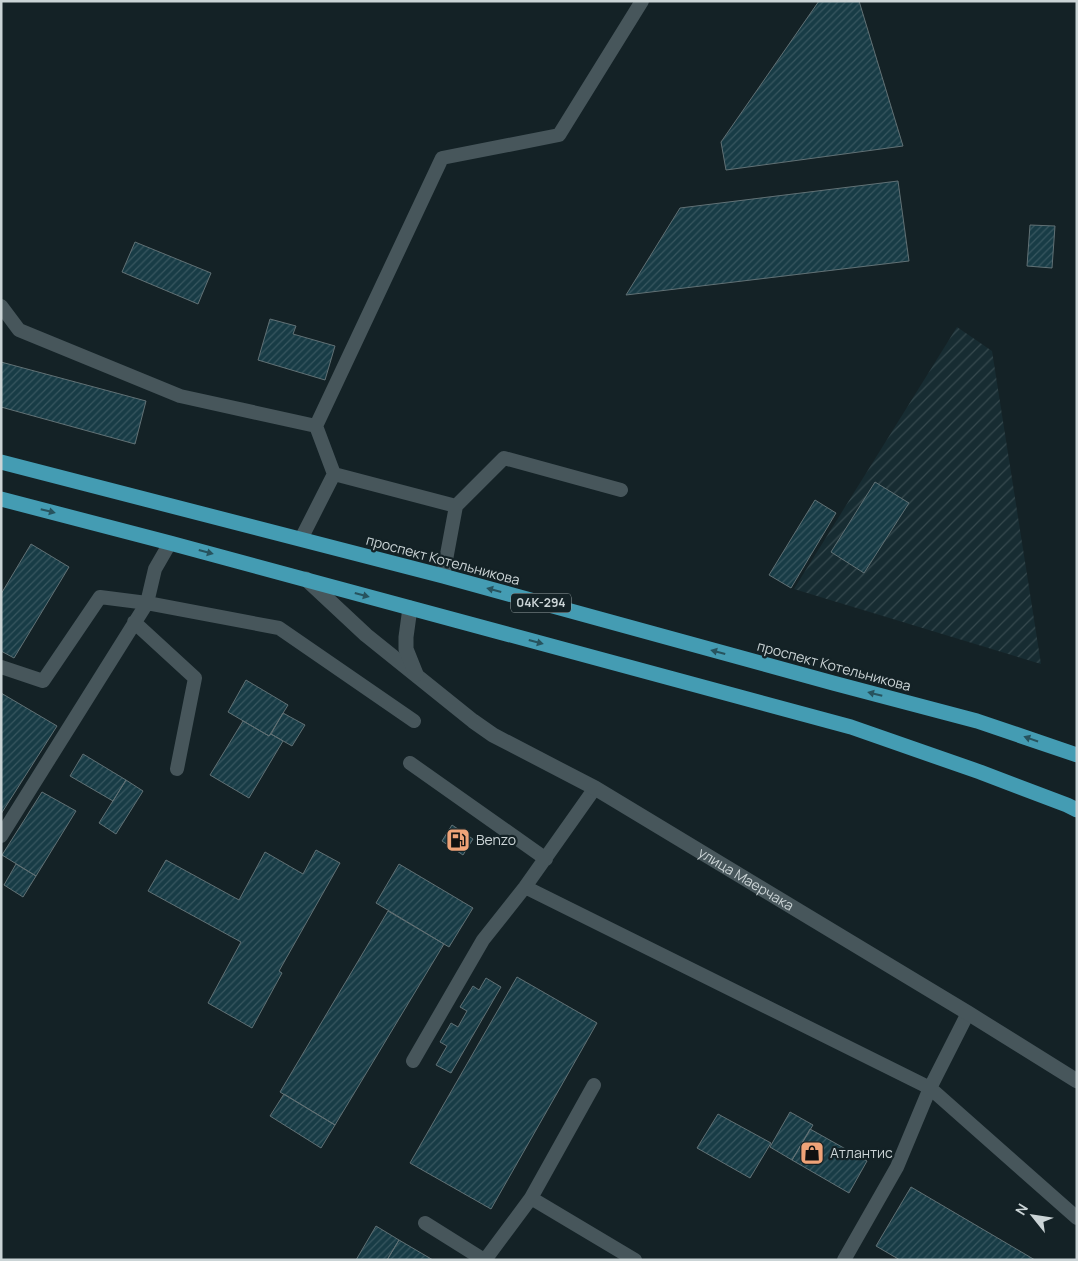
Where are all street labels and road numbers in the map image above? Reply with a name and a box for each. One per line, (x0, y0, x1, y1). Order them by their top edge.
street label: проспект Котельникова (364, 530, 522, 589)
road number: 04К-294 (511, 594, 571, 612)
street label: проспект Котельникова (755, 636, 913, 695)
street label: улица Маерчака (695, 842, 798, 915)

